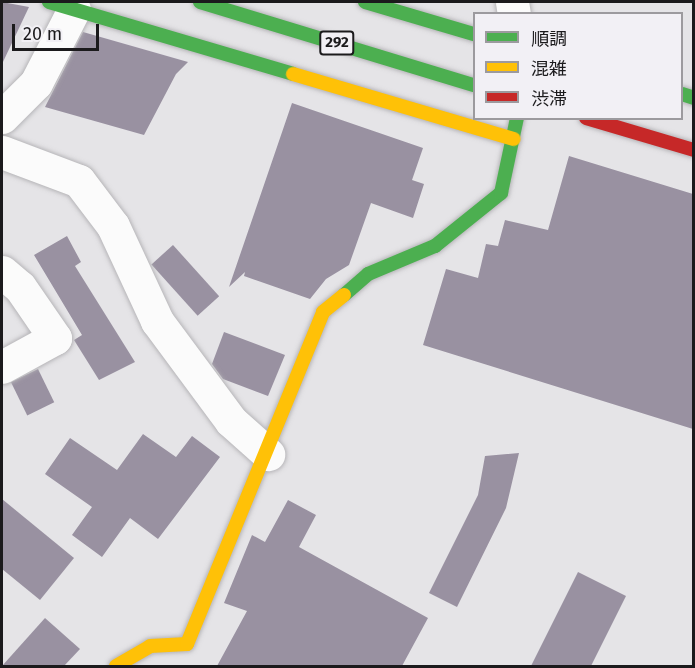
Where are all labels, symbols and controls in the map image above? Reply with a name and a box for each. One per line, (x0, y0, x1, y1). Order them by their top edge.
scale bar (15, 12, 102, 50)
legend (473, 12, 683, 120)
text: 20 m (23, 23, 62, 45)
text: 順調 (531, 28, 567, 50)
road number: 292 (319, 31, 355, 55)
text: 混雑 (531, 58, 567, 80)
text: 渋滞 (531, 88, 567, 110)

